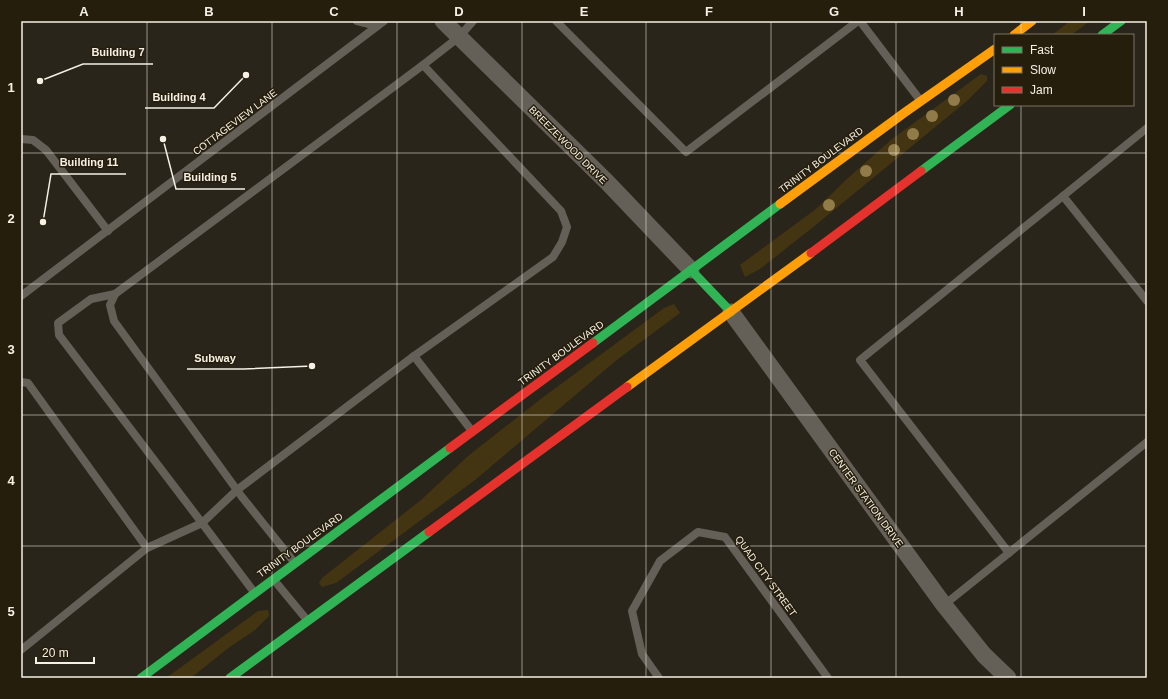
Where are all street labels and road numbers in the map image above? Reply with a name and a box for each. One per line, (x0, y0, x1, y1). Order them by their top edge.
street label: COTTAGEVIEW LANE (191, 87, 279, 157)
street label: BREEZEWOOD DRIVE (527, 104, 609, 186)
street label: TRINITY BOULEVARD (777, 125, 865, 195)
street label: TRINITY BOULEVARD (516, 318, 606, 388)
street label: CENTER STATION DRIVE (827, 447, 906, 550)
street label: TRINITY BOULEVARD (255, 510, 345, 580)
street label: QUAD CITY STREET (733, 534, 799, 618)

